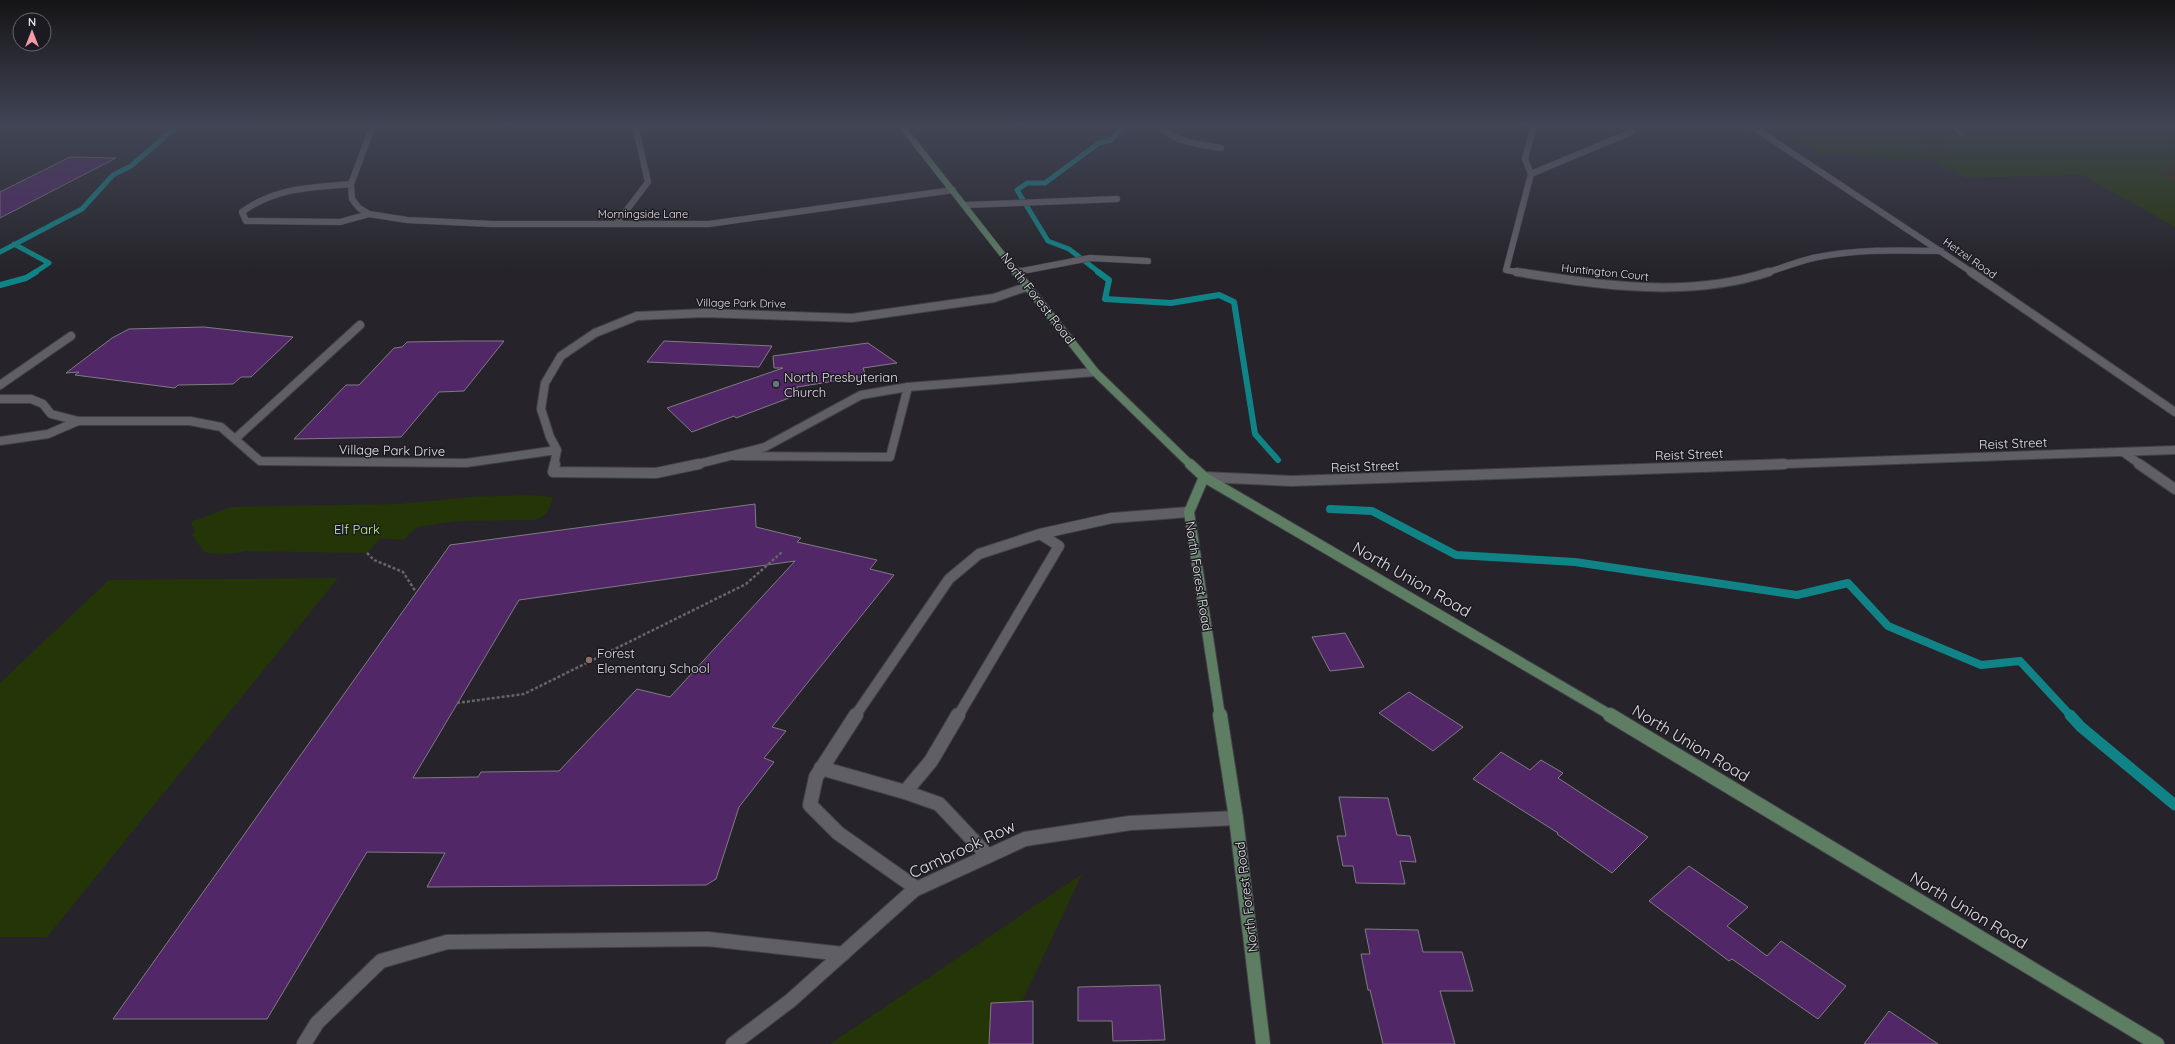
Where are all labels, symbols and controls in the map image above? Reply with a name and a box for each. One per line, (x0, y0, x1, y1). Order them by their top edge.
north arrow (12, 12, 52, 52)
text: N (28, 15, 36, 29)
street label: Morningside Lane (598, 207, 688, 221)
street label: Hetzel Road (1941, 234, 1999, 282)
street label: North Forest Road (998, 249, 1078, 347)
street label: Huntington Court (1561, 260, 1650, 284)
street label: Village Park Drive (696, 295, 786, 311)
place label: North Presbyterian Church (784, 369, 898, 400)
marker: North Presbyterian Church (771, 379, 781, 389)
street label: Reist Street (1979, 434, 2047, 452)
street label: Village Park Drive (339, 441, 445, 459)
street label: Reist Street (1655, 445, 1723, 463)
street label: Reist Street (1331, 457, 1399, 475)
street label: North Forest Road (1182, 520, 1216, 632)
park label: Elf Park (334, 521, 380, 537)
street label: North Union Road (1349, 537, 1475, 621)
place label: Forest Elementary School (597, 645, 710, 676)
marker: Forest Elementary School (584, 655, 594, 665)
street label: North Union Road (1629, 700, 1753, 786)
street label: Cambrook Row (906, 816, 1018, 882)
street label: North Forest Road (1231, 841, 1261, 953)
street label: North Union Road (1907, 867, 2031, 953)

